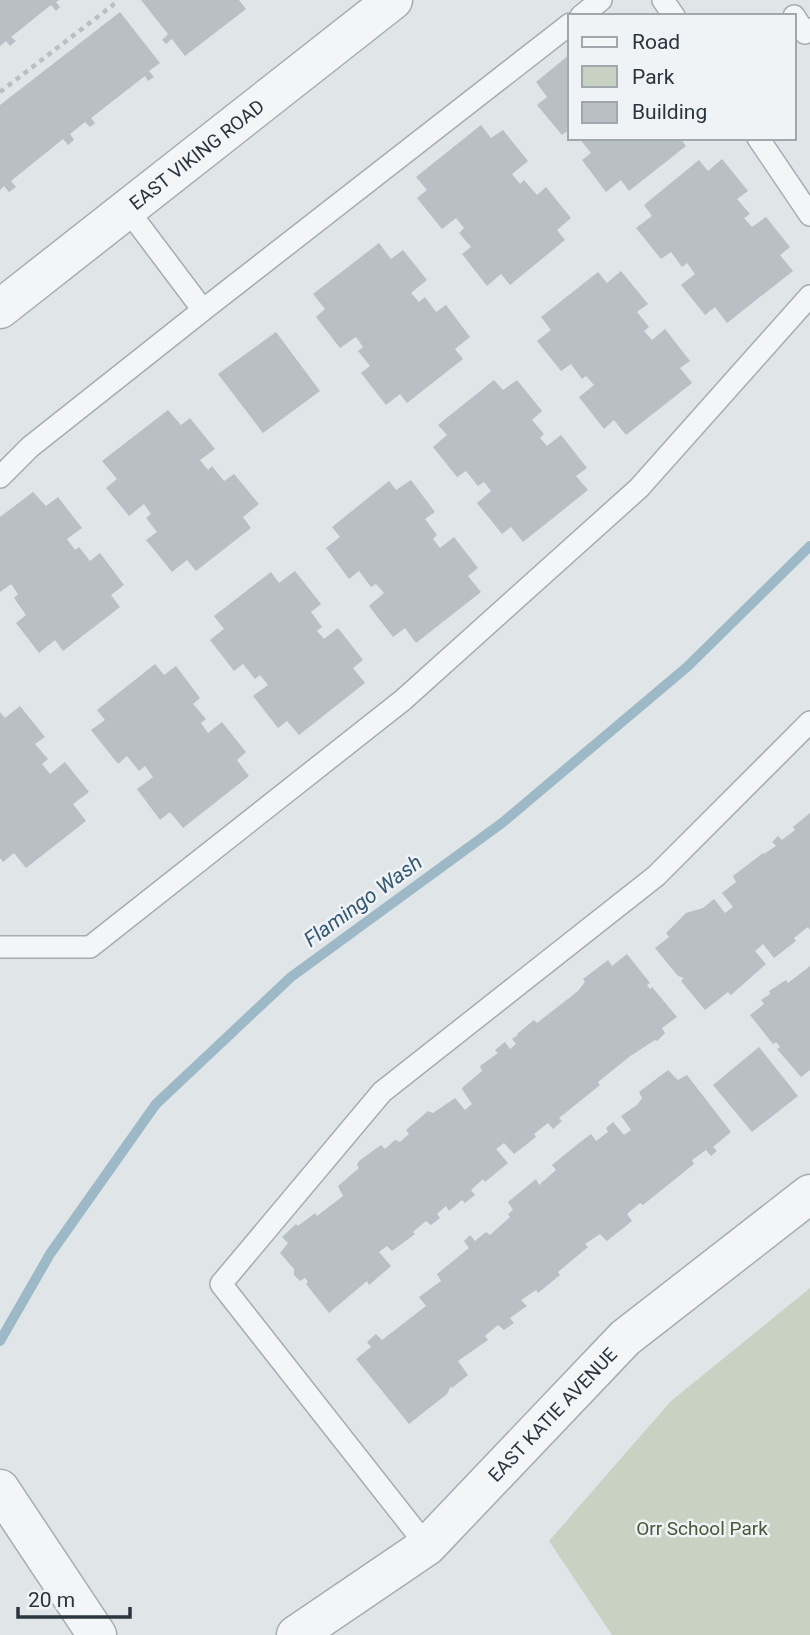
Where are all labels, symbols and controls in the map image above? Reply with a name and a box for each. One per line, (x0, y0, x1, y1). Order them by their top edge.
legend (568, 14, 796, 140)
text: Road (632, 30, 680, 54)
text: Park (632, 65, 675, 89)
street label: EAST VIKING ROAD (124, 94, 269, 215)
text: Building (632, 100, 707, 124)
water label: Flamingo Wash (299, 850, 427, 952)
street label: EAST KATIE AVENUE (483, 1342, 622, 1486)
park label: Orr School Park (636, 1517, 768, 1540)
scale bar (18, 1576, 130, 1620)
text: 20 m (28, 1588, 75, 1612)

